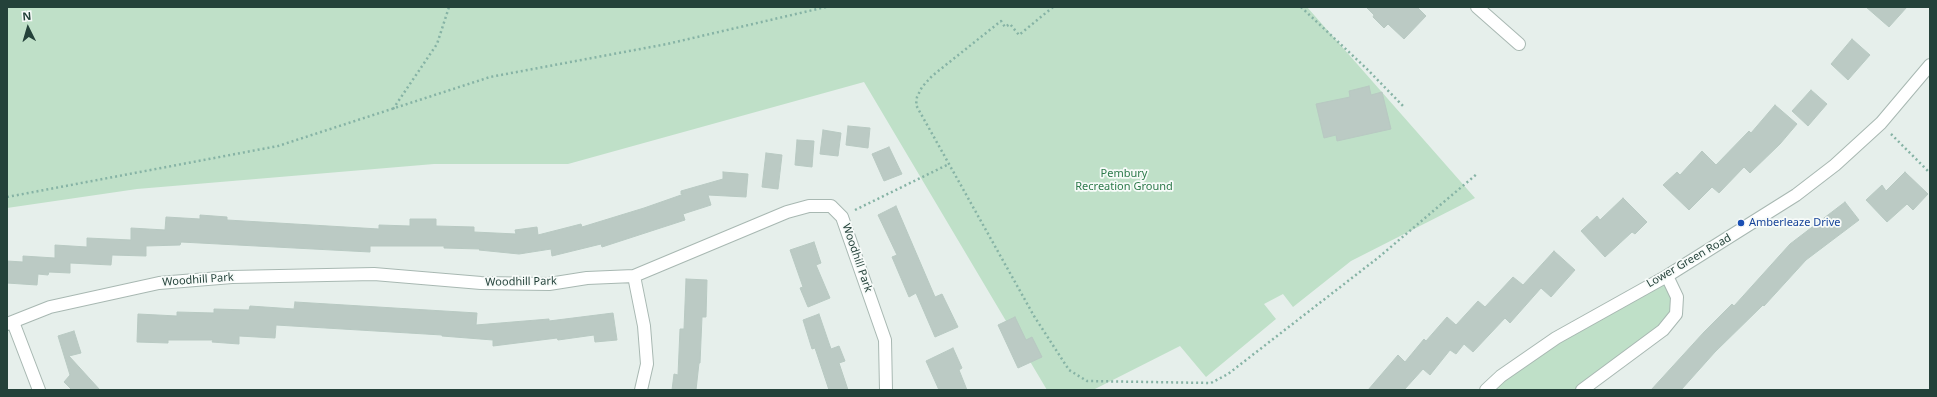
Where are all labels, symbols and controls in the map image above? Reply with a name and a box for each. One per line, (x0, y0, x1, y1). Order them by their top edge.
north arrow (8, 8, 48, 48)
text: N (22, 8, 32, 23)
park label: Pembury Recreation Ground (1075, 167, 1173, 193)
place label: Amberleaze Drive (1749, 216, 1840, 230)
marker: Amberleaze Drive (1736, 218, 1746, 228)
street label: Woodhill Park (839, 222, 875, 294)
street label: Lower Green Road (1644, 231, 1734, 291)
street label: Woodhill Park (162, 271, 234, 289)
street label: Woodhill Park (485, 275, 557, 289)

